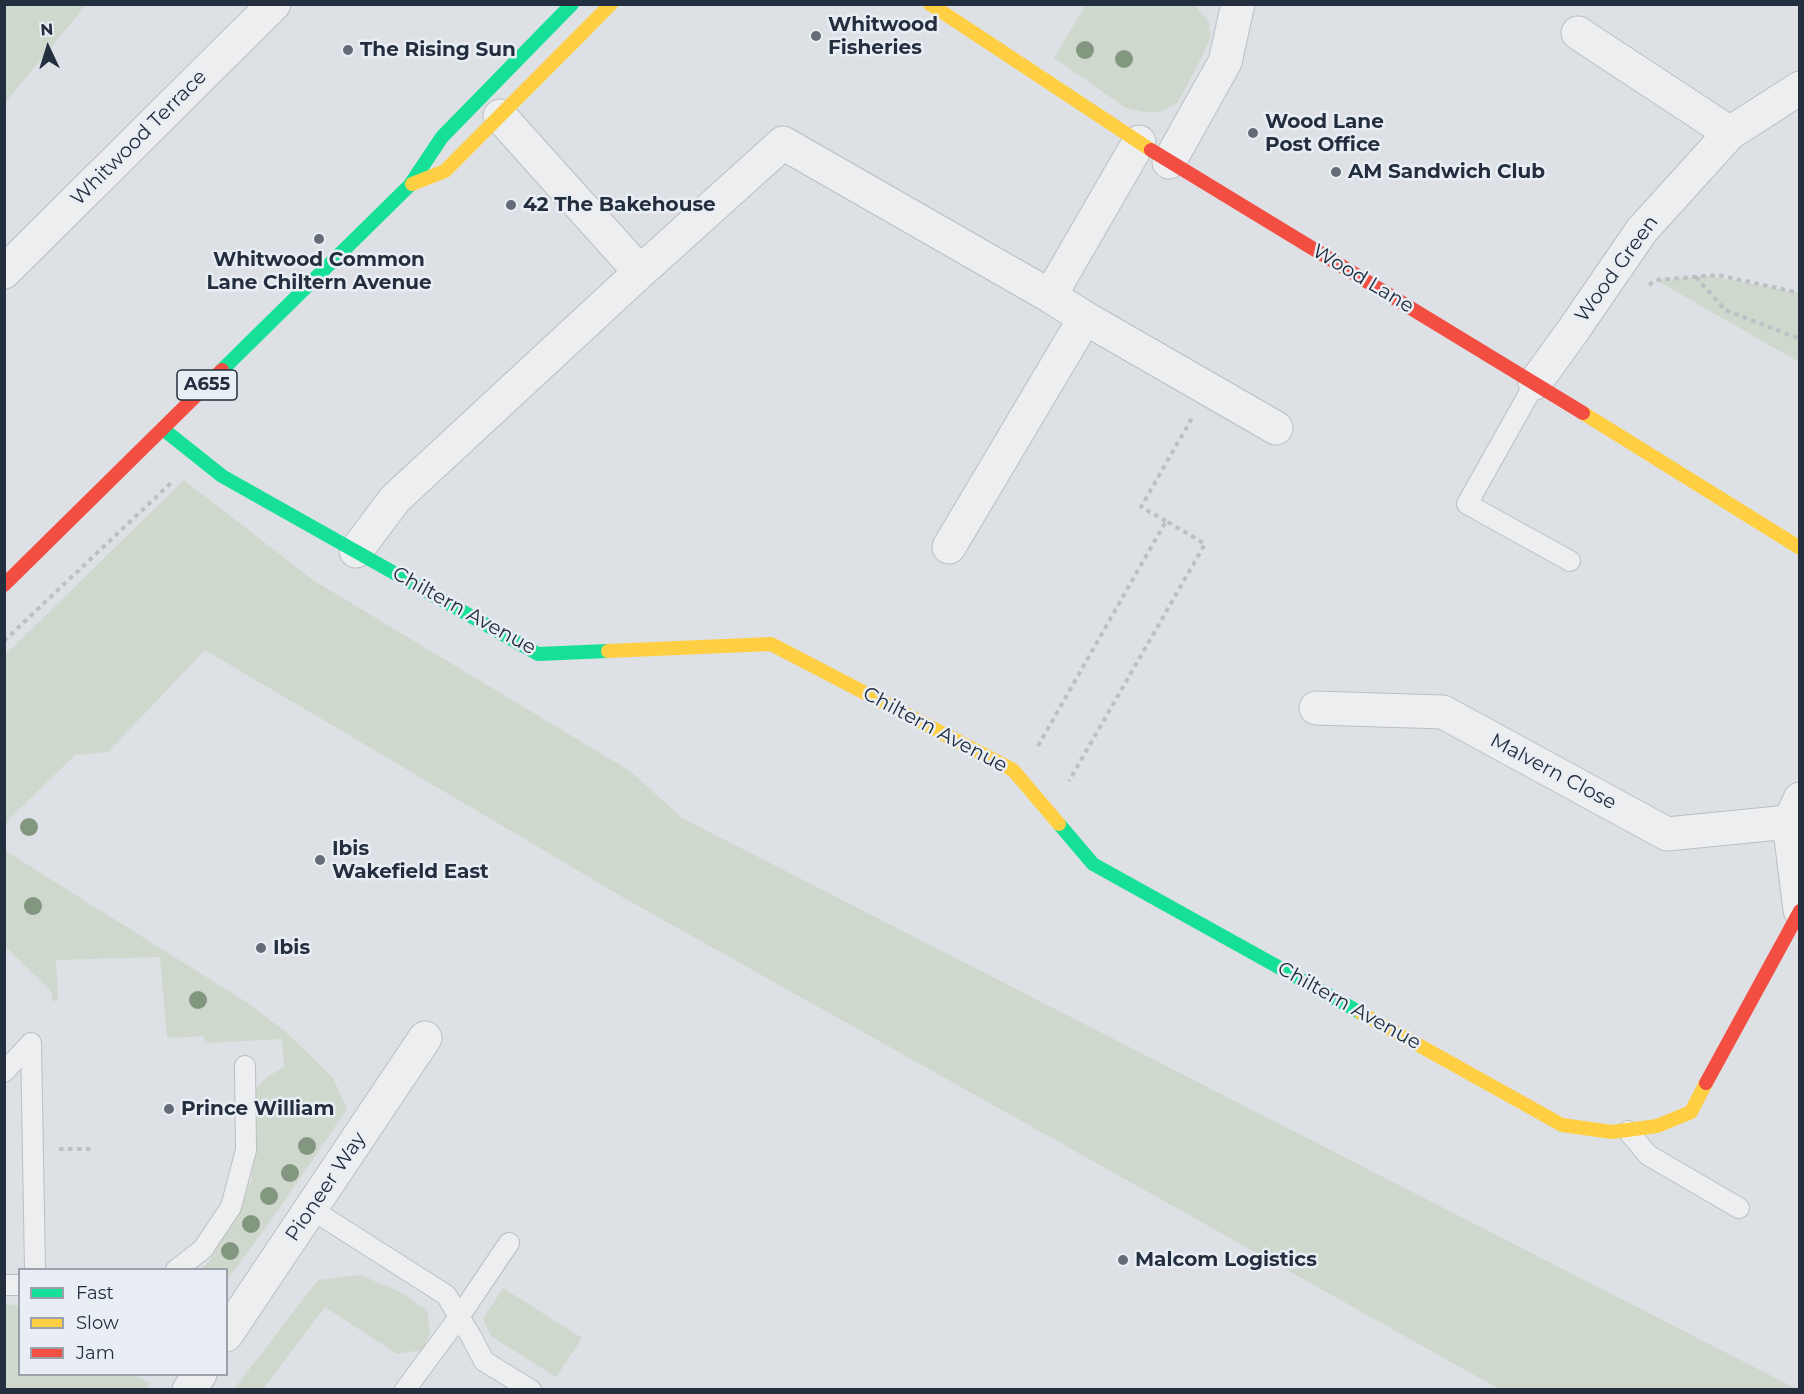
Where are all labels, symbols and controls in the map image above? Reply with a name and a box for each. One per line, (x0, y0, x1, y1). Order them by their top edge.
place label: Whitwood Fisheries (828, 13, 938, 60)
north arrow (18, 18, 78, 78)
text: N (40, 20, 54, 39)
marker: Whitwood Fisheries (809, 29, 823, 43)
place label: The Rising Sun (360, 38, 516, 62)
marker: The Rising Sun (341, 43, 355, 57)
street label: Whitwood Terrace (66, 65, 212, 211)
place label: Wood Lane Post Office (1265, 110, 1384, 157)
marker: Wood Lane Post Office (1246, 126, 1260, 140)
place label: AM Sandwich Club (1348, 160, 1545, 184)
marker: AM Sandwich Club (1329, 165, 1343, 179)
place label: 42 The Bakehouse (523, 193, 716, 217)
marker: 42 The Bakehouse (504, 198, 518, 212)
street label: Wood Green (1570, 211, 1664, 327)
marker: Whitwood Common Lane Chiltern Avenue (312, 232, 326, 246)
street label: Wood Lane (1308, 239, 1418, 319)
place label: Whitwood Common Lane Chiltern Avenue (206, 248, 432, 295)
road number: A655 (177, 370, 237, 400)
street label: Chiltern Avenue (388, 562, 540, 660)
street label: Chiltern Avenue (859, 682, 1011, 778)
street label: Malvern Close (1486, 729, 1620, 815)
place label: Ibis Wakefield East (332, 837, 489, 884)
marker: Ibis Wakefield East (313, 853, 327, 867)
place label: Ibis (273, 936, 310, 960)
marker: Ibis (254, 941, 268, 955)
street label: Chiltern Avenue (1273, 957, 1425, 1055)
place label: Prince William (181, 1097, 334, 1121)
marker: Prince William (162, 1102, 176, 1116)
street label: Pioneer Way (281, 1128, 371, 1246)
place label: Malcom Logistics (1135, 1248, 1317, 1272)
marker: Malcom Logistics (1116, 1253, 1130, 1267)
legend (18, 1268, 228, 1376)
text: Fast (76, 1282, 114, 1304)
text: Slow (76, 1312, 119, 1334)
text: Jam (76, 1342, 115, 1364)

